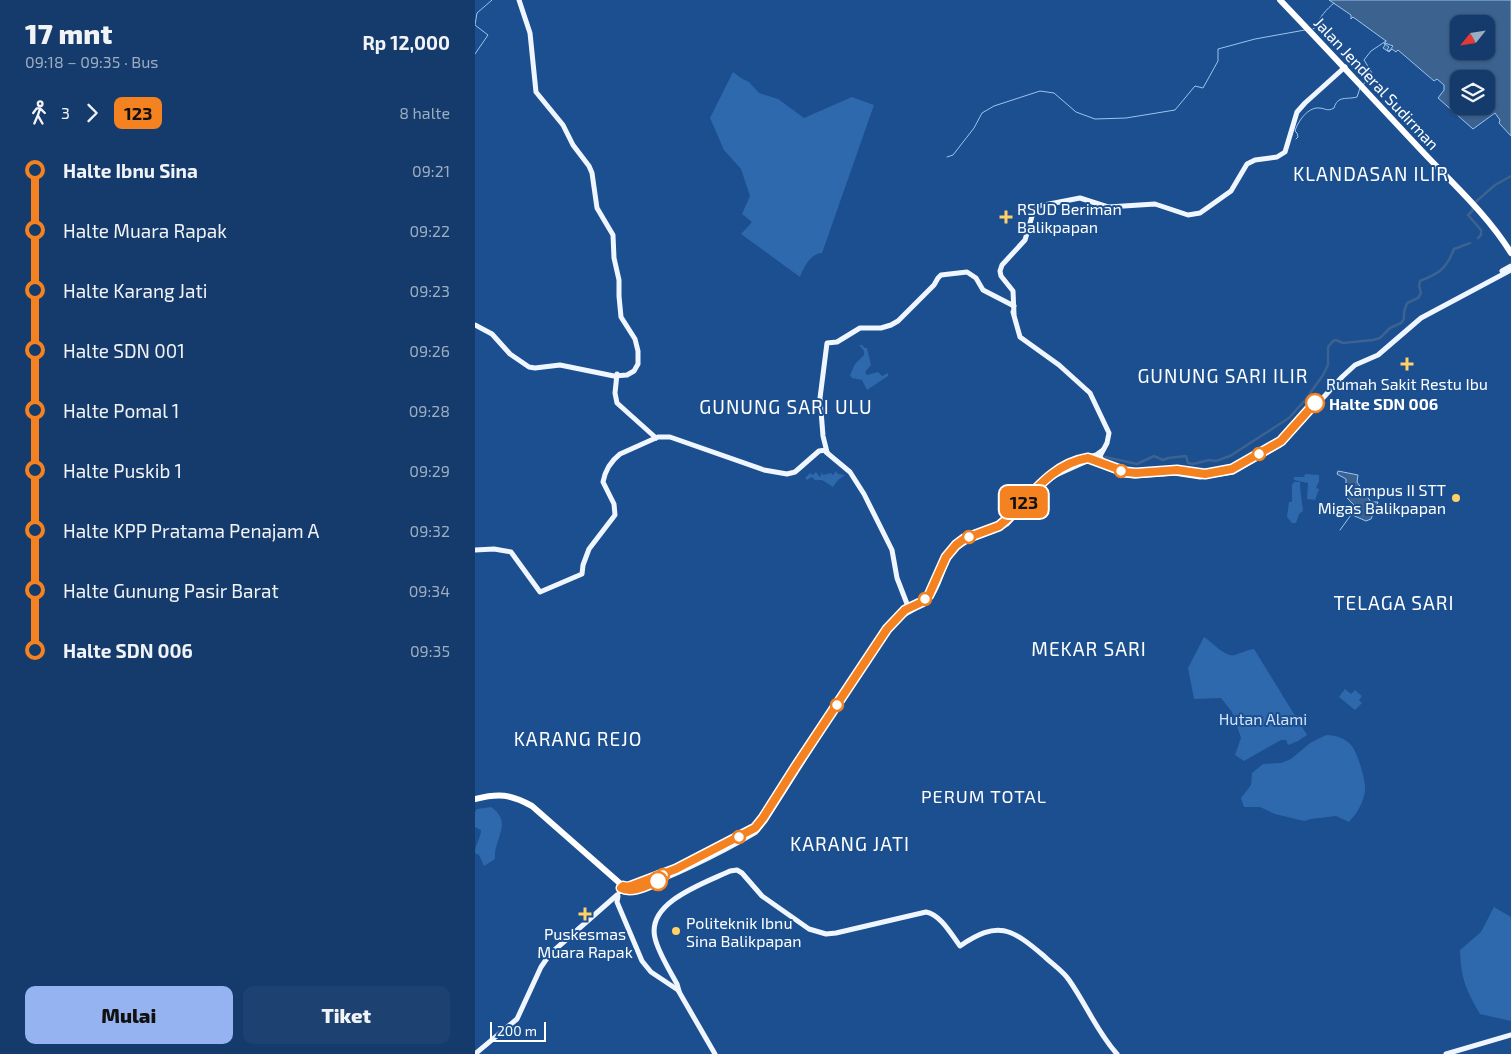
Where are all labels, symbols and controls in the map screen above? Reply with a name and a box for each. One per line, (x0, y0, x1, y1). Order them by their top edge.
street label: Jalan Jenderal Sudirman (1311, 13, 1443, 153)
north arrow (1450, 15, 1495, 60)
map controls (1450, 15, 1495, 115)
text: 17 mnt (25, 16, 112, 50)
text: Rp 12,000 (362, 31, 450, 54)
text: 09:18 – 09:35 · Bus (25, 52, 158, 71)
button: layers (1450, 70, 1495, 115)
icon: walk (25, 99, 53, 127)
icon: forward (78, 99, 106, 127)
text: 123 (124, 102, 152, 124)
text: 3 (61, 103, 70, 122)
text: 8 halte (399, 103, 450, 122)
text: Halte Ibnu Sina (63, 159, 198, 182)
text: 09:21 (412, 161, 450, 180)
district label: KLANDASAN ILIR (1293, 162, 1449, 185)
place label: RSUD Beriman Balikpapan (1017, 199, 1122, 236)
marker: RSUD Beriman Balikpapan (999, 210, 1013, 224)
text: Halte Muara Rapak (63, 219, 227, 242)
text: 09:22 (409, 221, 450, 240)
text: Halte Karang Jati (63, 279, 207, 302)
text: 09:23 (410, 281, 450, 300)
text: Halte SDN 001 (63, 339, 185, 362)
text: 09:26 (409, 341, 450, 360)
marker: Rumah Sakit Restu Ibu (1400, 357, 1414, 371)
district label: GUNUNG SARI ILIR (1137, 364, 1309, 387)
place label: Rumah Sakit Restu Ibu (1326, 374, 1488, 393)
marker: Halte SDN 006 (1305, 393, 1325, 413)
place label: Halte SDN 006 (1329, 394, 1438, 413)
district label: GUNUNG SARI ULU (699, 395, 873, 418)
text: Halte Pomal 1 (63, 399, 179, 422)
text: 09:28 (409, 401, 450, 420)
unlabelled marker (1252, 447, 1266, 461)
text: Halte Puskib 1 (63, 459, 182, 482)
text: 09:29 (409, 461, 450, 480)
unlabelled marker (1114, 464, 1128, 478)
place label: Kampus II STT Migas Balikpapan (1318, 480, 1446, 517)
line badge: 123 (995, 486, 1053, 518)
text: 123 (1010, 491, 1038, 513)
marker: Kampus II STT Migas Balikpapan (1450, 492, 1462, 504)
text: Halte KPP Pratama Penajam A (63, 519, 319, 542)
text: 09:32 (410, 521, 450, 540)
unlabelled marker (962, 530, 976, 544)
text: Halte Gunung Pasir Barat (63, 579, 279, 602)
text: 09:34 (409, 581, 450, 600)
district label: TELAGA SARI (1334, 591, 1454, 614)
unlabelled marker (918, 592, 932, 606)
district label: MEKAR SARI (1031, 637, 1147, 660)
text: Halte SDN 006 (63, 639, 193, 662)
text: 09:35 (410, 641, 450, 660)
unlabelled marker (830, 698, 844, 712)
park label: Hutan Alami (1219, 709, 1307, 728)
district label: KARANG REJO (514, 727, 642, 750)
district label: PERUM TOTAL (921, 785, 1047, 807)
unlabelled marker (732, 830, 746, 844)
district label: KARANG JATI (790, 832, 910, 855)
unlabelled marker (656, 868, 670, 882)
unlabelled marker (648, 871, 668, 891)
marker: Puskesmas Muara Rapak (578, 907, 592, 921)
place label: Politeknik Ibnu Sina Balikpapan (686, 913, 802, 950)
place label: Puskesmas Muara Rapak (537, 924, 633, 961)
marker: Politeknik Ibnu Sina Balikpapan (670, 925, 682, 937)
button: Mulai (25, 986, 233, 1044)
button: Tiket (243, 986, 450, 1044)
scale bar (490, 1019, 546, 1042)
text: 200 m (497, 1022, 537, 1039)

